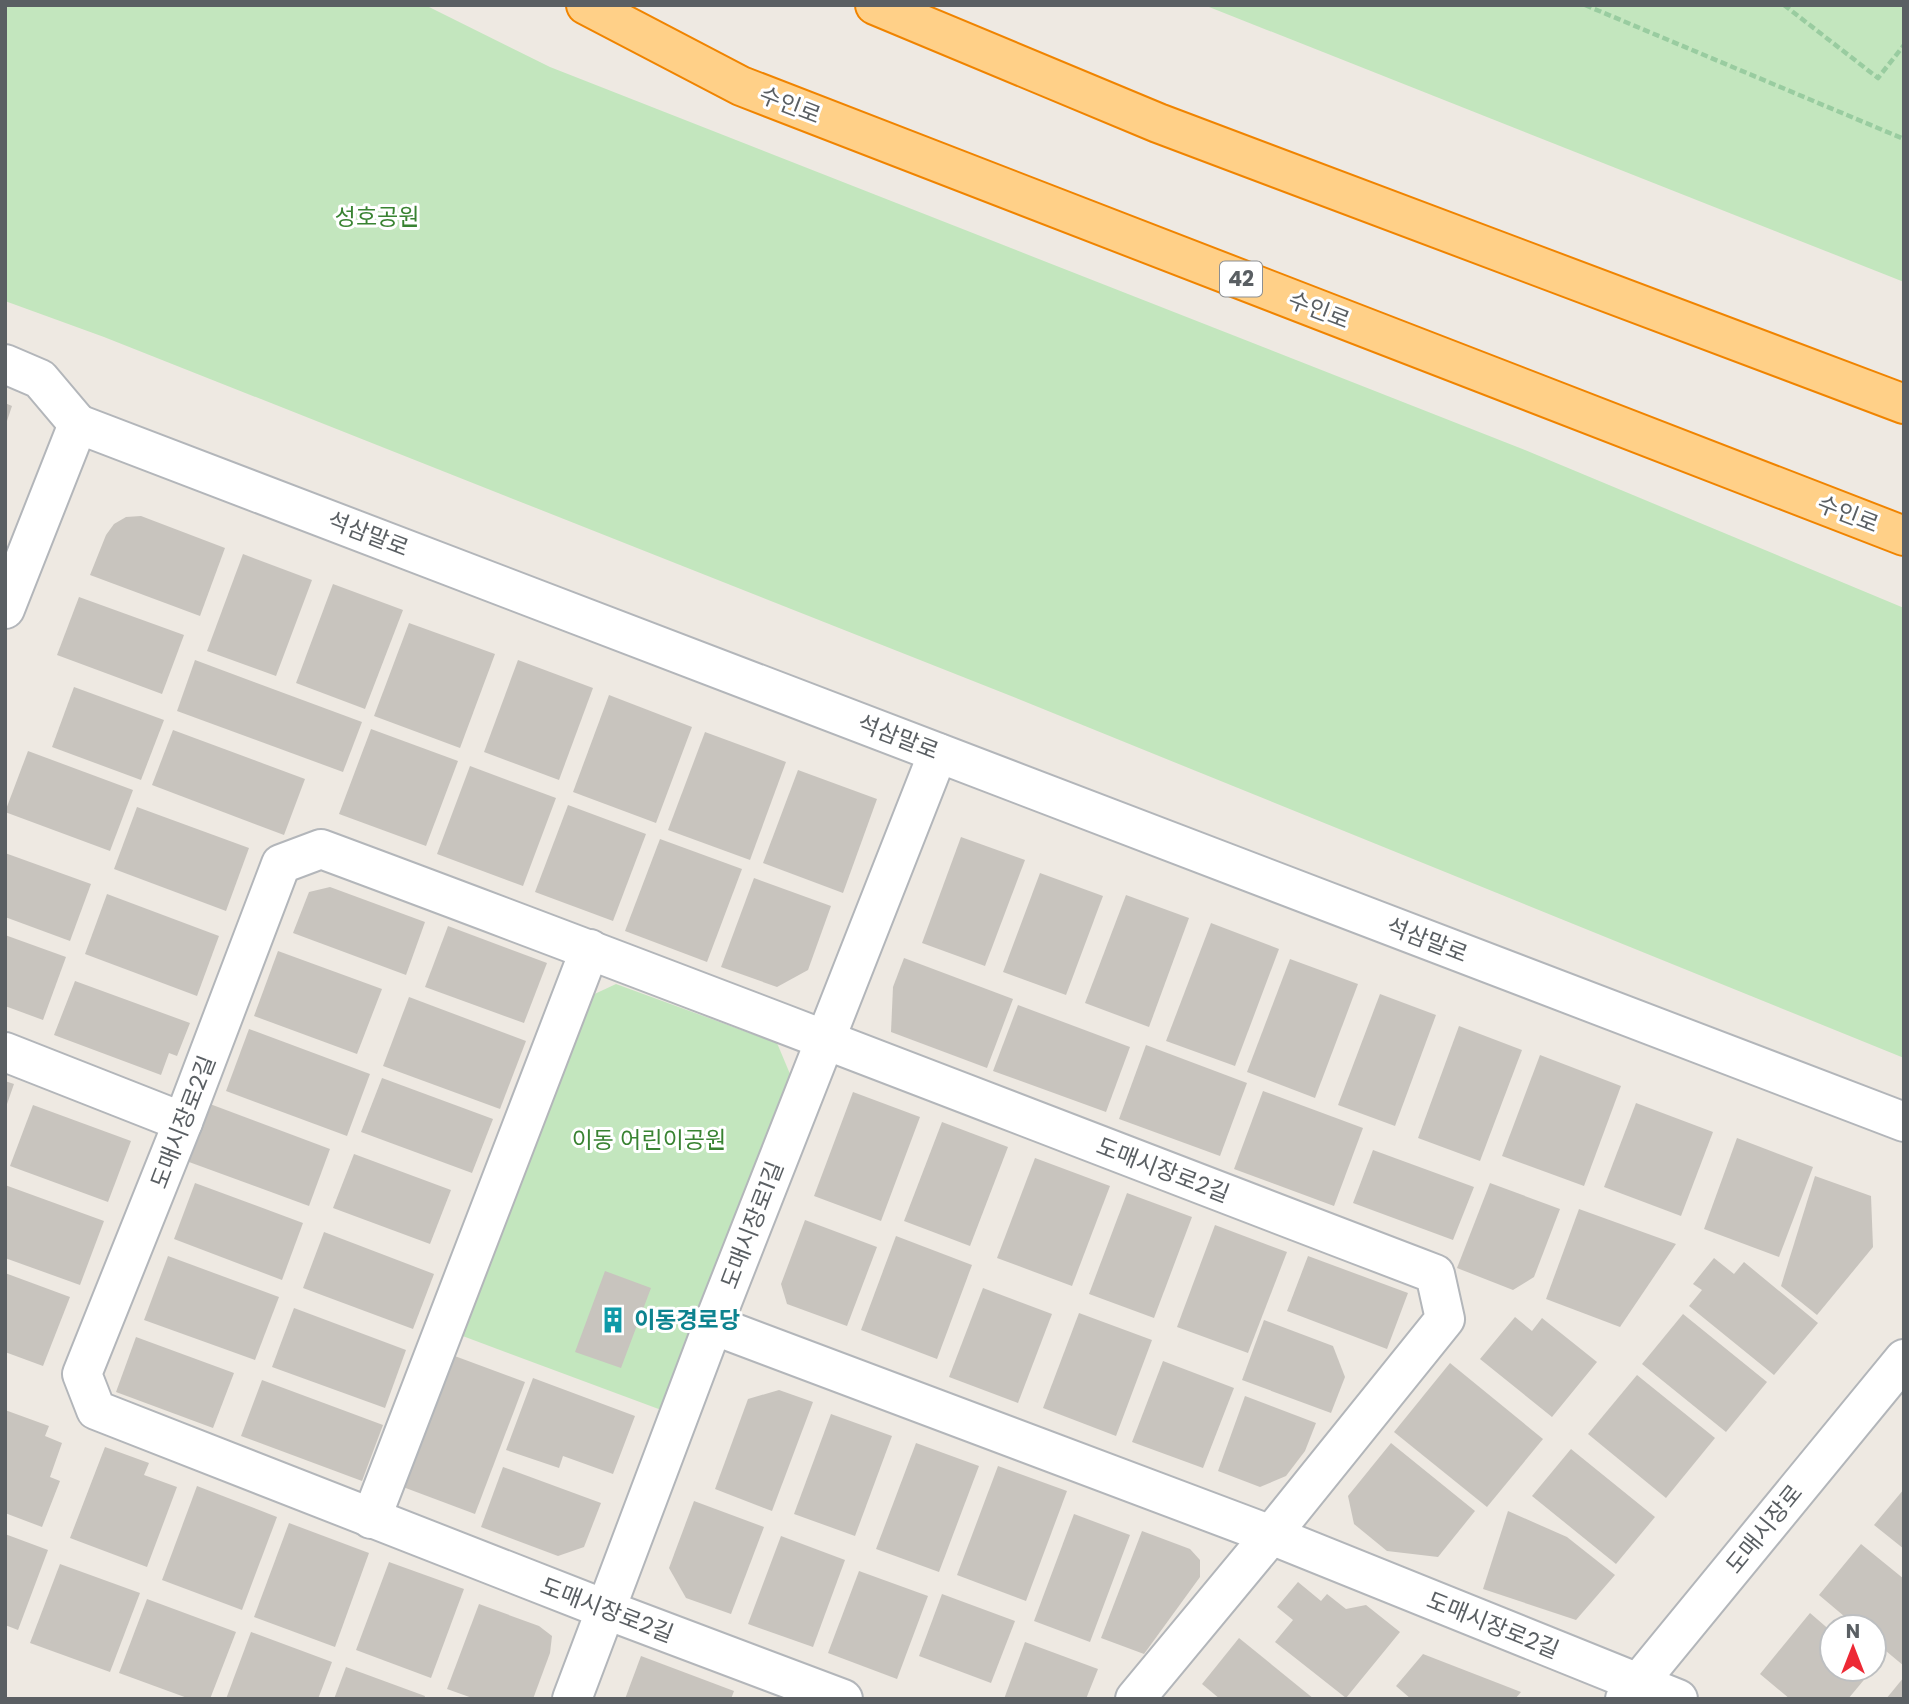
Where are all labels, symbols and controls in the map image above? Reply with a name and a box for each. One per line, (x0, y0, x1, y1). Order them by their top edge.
street label: 수인로 (755, 79, 825, 131)
park label: 성호공원 (335, 201, 419, 233)
road number: 42 (1220, 262, 1262, 296)
street label: 수인로 (1284, 284, 1354, 336)
street label: 수인로 (1813, 488, 1883, 540)
street label: 석삼말로 (323, 504, 413, 564)
street label: 석삼말로 (853, 707, 943, 767)
street label: 석삼말로 (1382, 910, 1472, 970)
street label: 도매시장로2길 (143, 1051, 223, 1193)
park label: 이동 어린이공원 (572, 1124, 726, 1156)
street label: 도매시장로2길 (1092, 1130, 1234, 1210)
street label: 도매시장로1길 (713, 1157, 791, 1293)
place label: 이동경로당 (634, 1304, 740, 1336)
building icon: 이동경로당 (598, 1305, 628, 1335)
street label: 도매시장로 (1718, 1478, 1810, 1580)
street label: 도매시장로2길 (536, 1570, 678, 1650)
street label: 도매시장로2길 (1422, 1584, 1564, 1666)
north arrow (1818, 1613, 1888, 1683)
text: N (1846, 1618, 1860, 1645)

